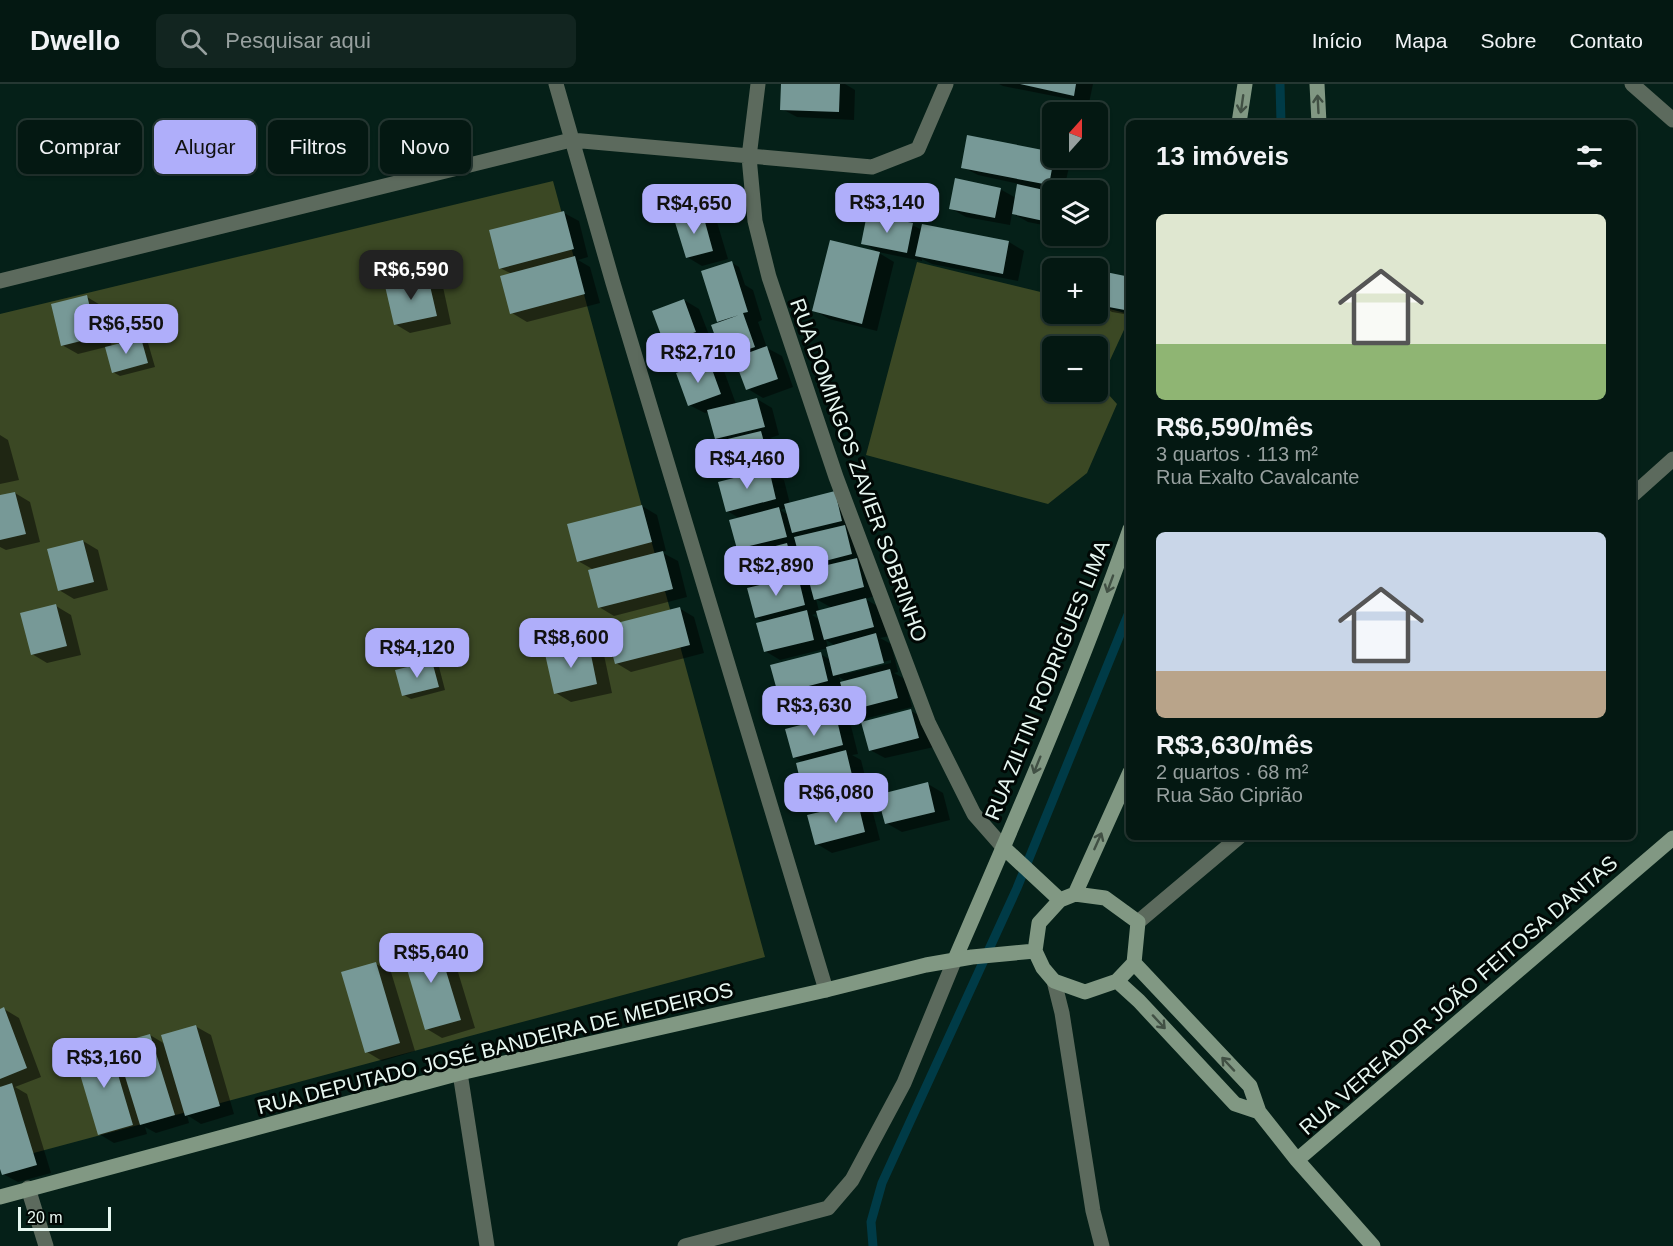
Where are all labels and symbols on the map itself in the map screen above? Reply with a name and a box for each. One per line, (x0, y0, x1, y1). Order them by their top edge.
one-way arrow (1237, 93, 1248, 113)
one-way arrow (1313, 94, 1324, 114)
north arrow (1042, 102, 1108, 168)
pin: R$3,140 (832, 183, 942, 234)
pin: R$4,650 (639, 184, 749, 235)
pin: R$6,590 (356, 250, 466, 301)
street label: RUA DOMINGOS ZAVIER SOBRINHO (786, 295, 932, 645)
pin: R$6,550 (71, 304, 181, 355)
pin: R$2,710 (643, 333, 753, 384)
pin: R$4,460 (692, 439, 802, 490)
street label: RUA ZILTIN RODRIGUES LIMA (980, 537, 1114, 823)
pin: R$2,890 (721, 546, 831, 597)
one-way arrow (1104, 574, 1115, 593)
pin: R$8,600 (516, 618, 626, 669)
pin: R$4,120 (362, 628, 472, 679)
pin: R$3,630 (759, 686, 869, 737)
one-way arrow (1031, 755, 1042, 773)
pin: R$6,080 (781, 773, 891, 824)
one-way arrow (1093, 832, 1104, 850)
street label: RUA VEREADOR JOÃO FEITOSA DANTAS (1294, 851, 1622, 1139)
pin: R$5,640 (376, 933, 486, 984)
street label: RUA DEPUTADO JOSÉ BANDEIRA DE MEDEIROS (255, 978, 735, 1118)
one-way arrow (1151, 1015, 1166, 1030)
pin: R$3,160 (49, 1038, 159, 1089)
one-way arrow (1221, 1056, 1236, 1071)
scale bar (18, 1204, 111, 1232)

